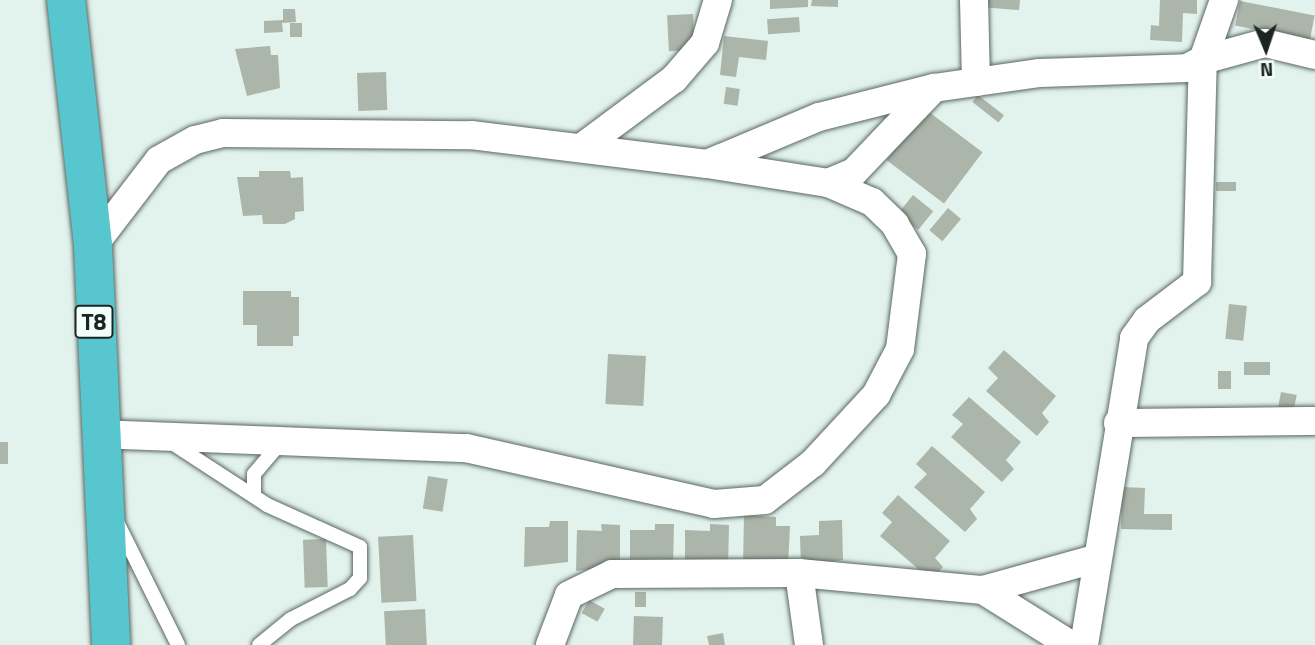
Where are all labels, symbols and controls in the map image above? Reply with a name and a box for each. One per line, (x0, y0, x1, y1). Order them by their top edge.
north arrow (1231, 14, 1301, 84)
text: N (1260, 56, 1274, 85)
road number: T8 (73, 302, 115, 342)

